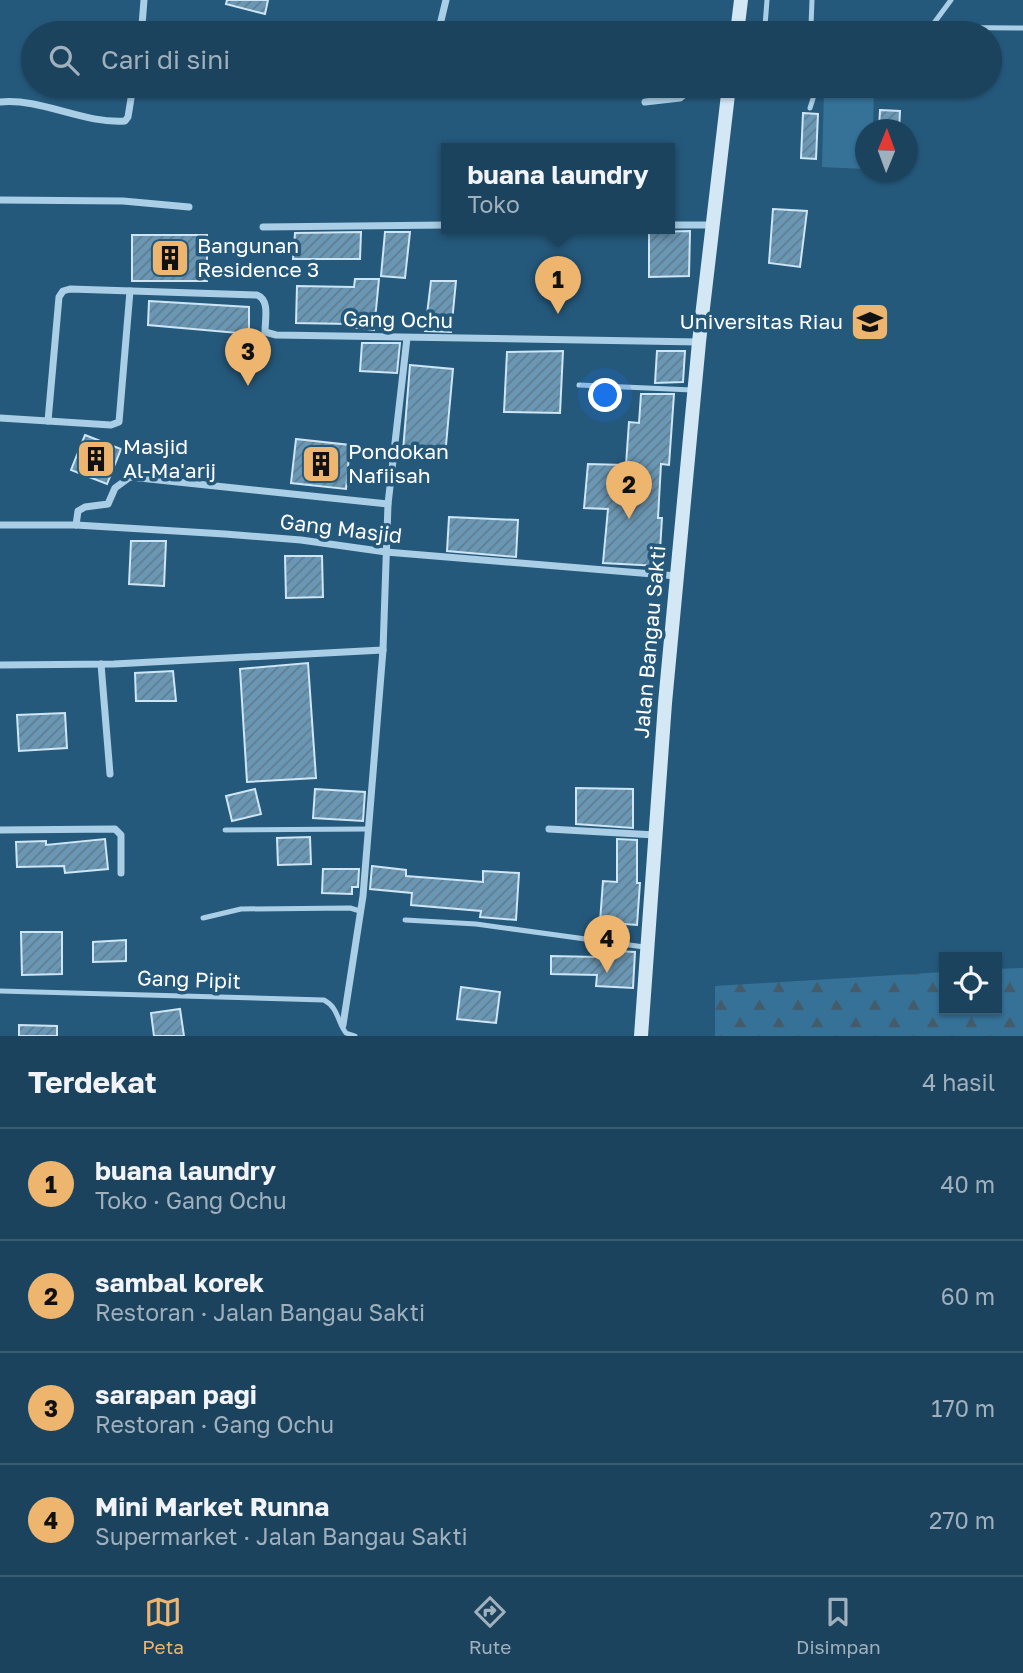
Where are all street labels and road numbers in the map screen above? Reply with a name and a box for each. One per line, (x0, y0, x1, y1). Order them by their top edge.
street label: Gang Ochu (343, 305, 453, 333)
street label: Gang Masjid (279, 508, 404, 548)
street label: Jalan Bangau Sakti (628, 544, 670, 739)
street label: Gang Pipit (137, 964, 241, 994)

